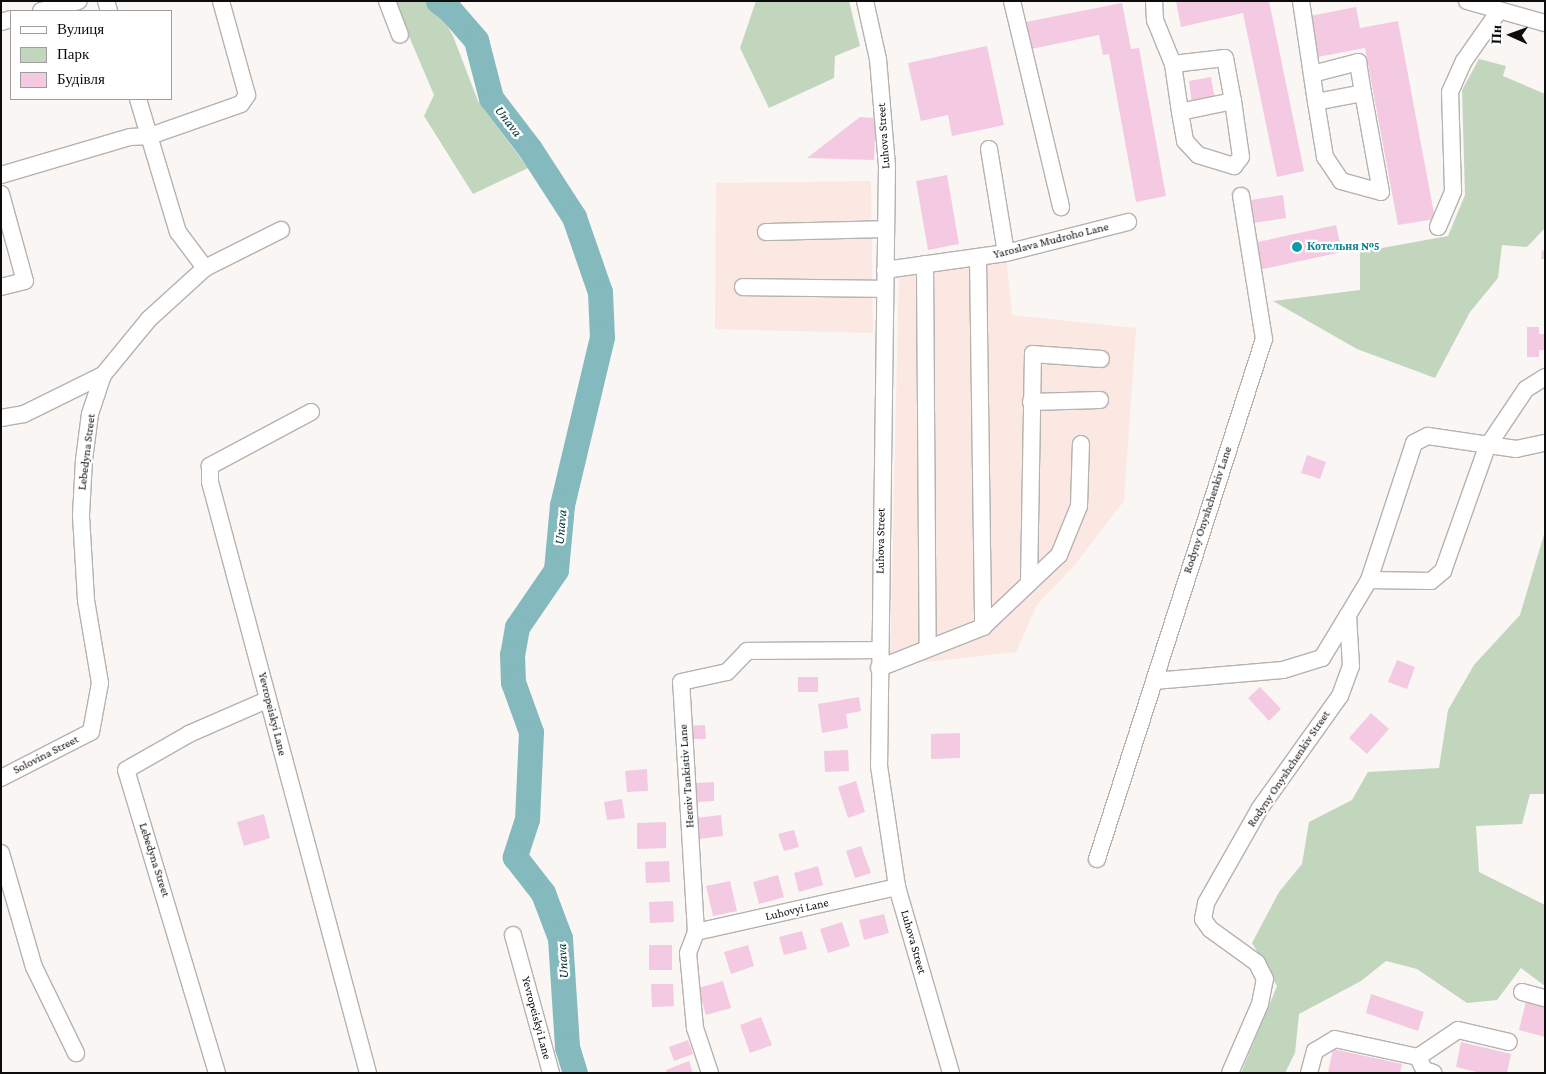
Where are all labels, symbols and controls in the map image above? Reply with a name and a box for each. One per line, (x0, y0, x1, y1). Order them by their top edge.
legend (10, 10, 172, 100)
north arrow (1486, 10, 1536, 60)
text: Вулиця (57, 21, 104, 37)
text: Пн (1488, 25, 1504, 44)
text: Парк (57, 46, 89, 62)
text: Будівля (57, 71, 105, 87)
water label: Unava (492, 102, 526, 140)
street label: Luhova Street (875, 103, 893, 169)
street label: Yaroslava Mudroho Lane (992, 220, 1110, 262)
place label: Котельня №5 (1307, 240, 1380, 254)
marker: Котельня №5 (1291, 241, 1303, 253)
street label: Lebedyna Street (75, 413, 99, 491)
street label: Rodyny Onyshchenkiv Lane (1181, 445, 1235, 575)
street label: Luhova Street (873, 508, 889, 574)
water label: Unava (550, 509, 570, 545)
street label: Yevropeiskyi Lane (255, 671, 289, 757)
street label: Rodyny Onyshchenkiv Street (1245, 708, 1333, 830)
street label: Heroiv Tankistiv Lane (676, 724, 698, 828)
street label: Solovina Street (11, 732, 81, 778)
street label: Lebedyna Street (135, 821, 173, 899)
street label: Luhovyi Lane (764, 896, 830, 924)
street label: Luhova Street (897, 908, 929, 976)
water label: Unava (552, 943, 572, 979)
street label: Yevropeiskyi Lane (518, 975, 554, 1061)

